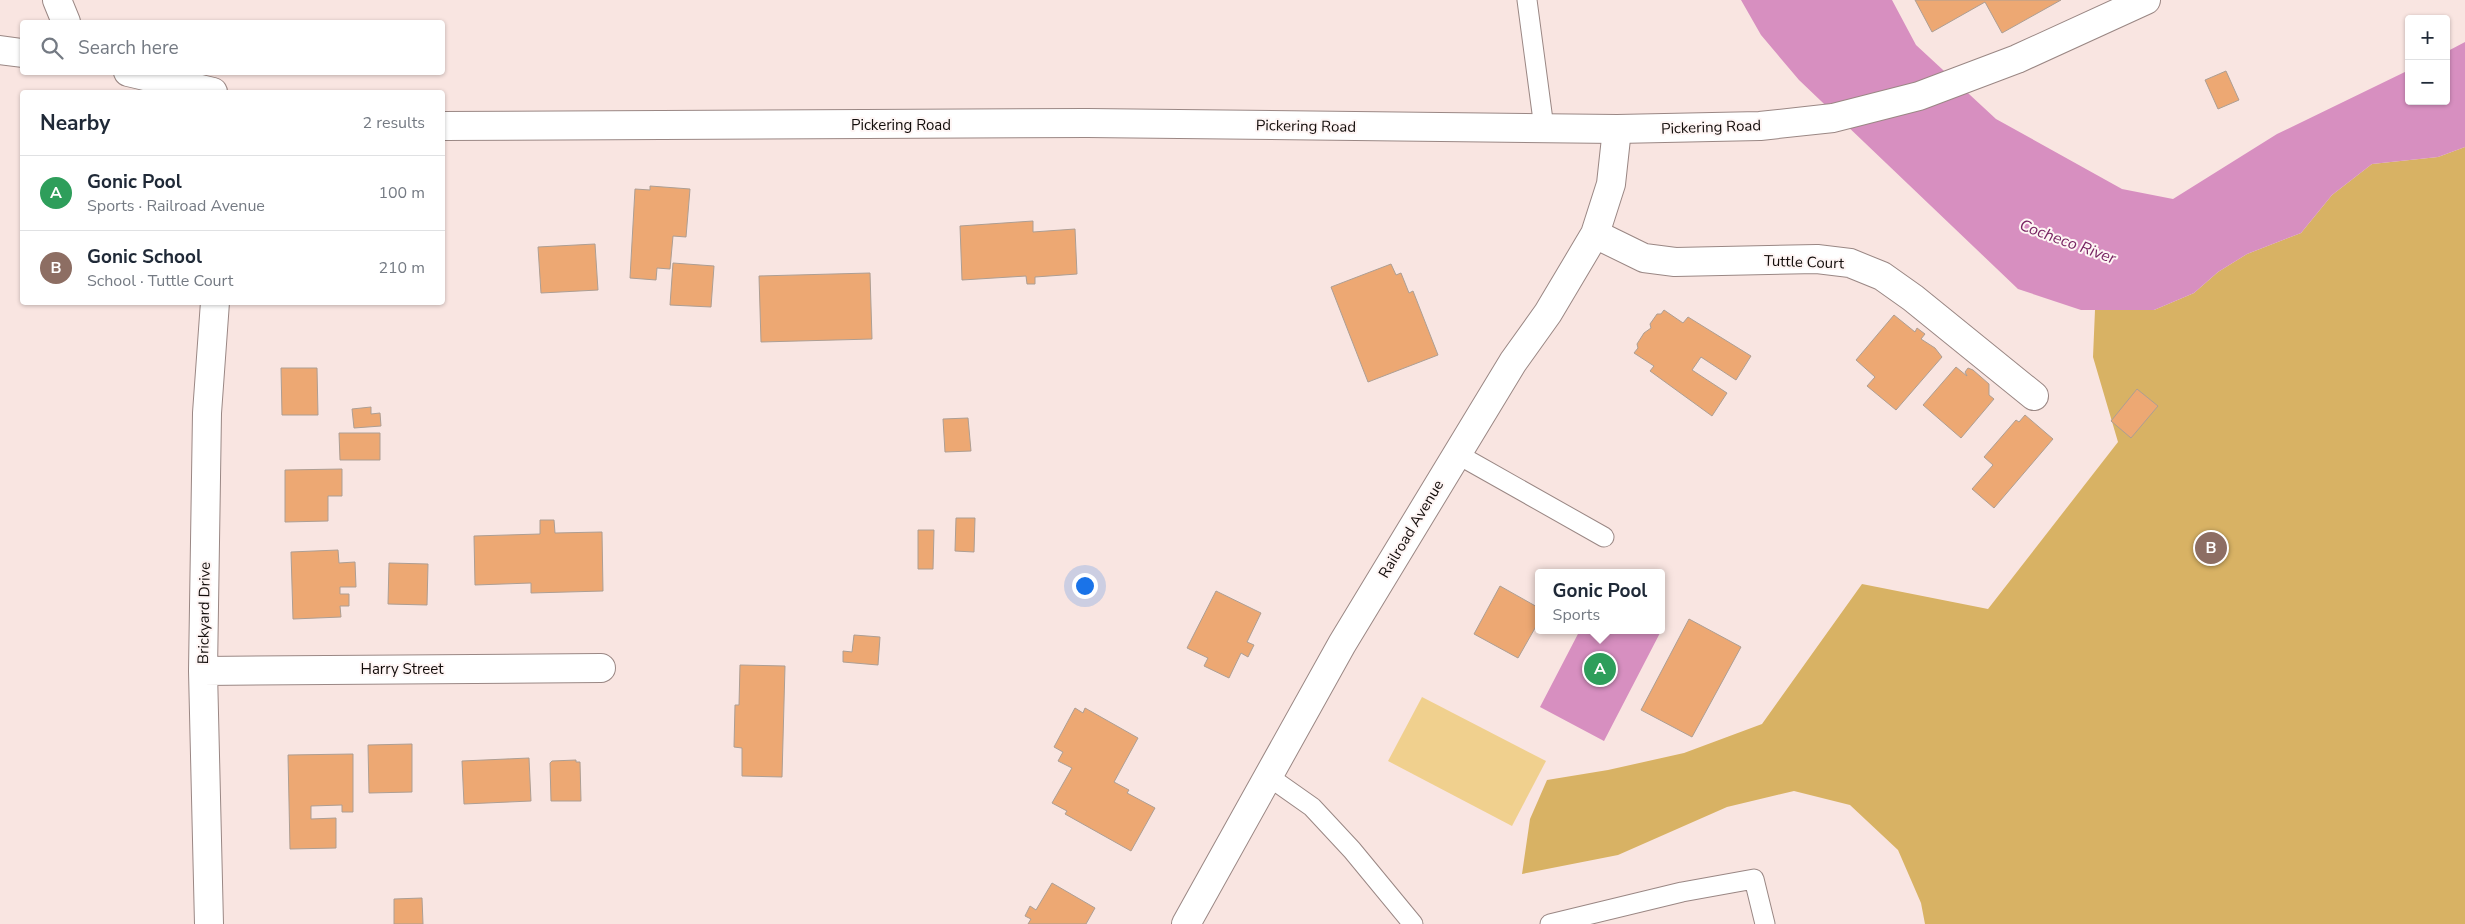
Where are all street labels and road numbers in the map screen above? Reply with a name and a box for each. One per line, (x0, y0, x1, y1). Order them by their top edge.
street label: Pickering Road (851, 115, 951, 135)
street label: Pickering Road (1256, 115, 1356, 137)
street label: Pickering Road (1661, 115, 1761, 139)
street label: Tuttle Court (1764, 251, 1845, 273)
street label: Railroad Avenue (1374, 476, 1448, 582)
street label: Brickyard Drive (193, 562, 215, 664)
street label: Harry Street (360, 659, 444, 679)

